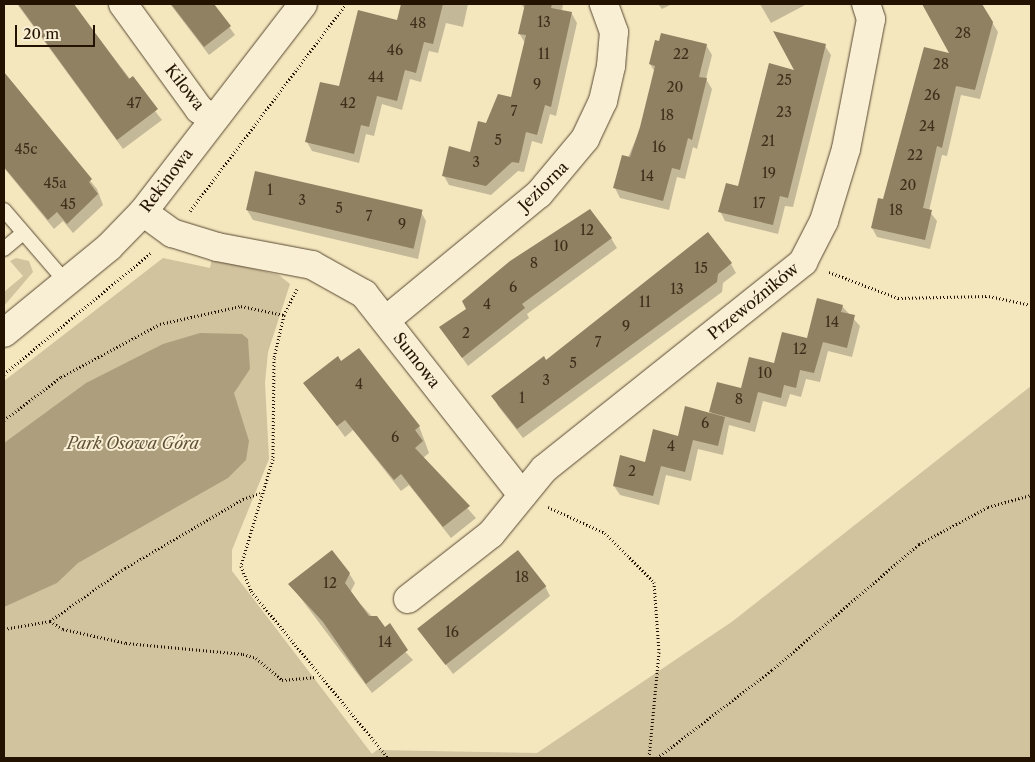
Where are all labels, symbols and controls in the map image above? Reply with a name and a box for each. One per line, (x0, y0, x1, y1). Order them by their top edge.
house number: 13 (537, 14, 551, 30)
scale bar (18, 15, 98, 47)
house number: 48 (410, 15, 426, 31)
text: 20 m (23, 24, 59, 43)
house number: 28 (955, 25, 971, 41)
house number: 46 (387, 42, 403, 58)
house number: 11 (538, 46, 550, 62)
house number: 22 (673, 46, 689, 62)
house number: 28 (933, 56, 949, 72)
street label: Kilowa (161, 60, 209, 114)
house number: 44 (368, 69, 384, 85)
house number: 25 (776, 72, 792, 88)
house number: 9 (533, 76, 541, 92)
house number: 20 (667, 79, 683, 95)
house number: 26 (924, 87, 940, 103)
house number: 47 (127, 95, 141, 111)
house number: 42 (340, 95, 356, 111)
house number: 7 (511, 103, 517, 119)
house number: 23 (776, 104, 792, 120)
house number: 18 (660, 107, 674, 123)
house number: 24 (919, 118, 935, 134)
house number: 5 (494, 132, 502, 148)
house number: 21 (761, 133, 775, 149)
house number: 16 (652, 139, 666, 155)
house number: 45c (14, 141, 38, 157)
street label: Rekinowa (136, 144, 196, 216)
house number: 22 (907, 147, 923, 163)
house number: 3 (472, 154, 480, 170)
street label: Jeziorna (514, 157, 572, 215)
house number: 19 (762, 165, 776, 181)
house number: 14 (640, 168, 654, 184)
house number: 45a (43, 175, 67, 191)
house number: 20 (900, 177, 916, 193)
house number: 1 (267, 182, 273, 198)
house number: 3 (298, 192, 306, 208)
house number: 17 (753, 195, 765, 211)
house number: 45 (60, 196, 76, 212)
house number: 5 (335, 200, 343, 216)
house number: 18 (889, 202, 903, 218)
house number: 7 (366, 208, 372, 224)
house number: 9 (398, 216, 406, 232)
house number: 12 (580, 222, 594, 238)
house number: 10 (554, 238, 568, 254)
house number: 8 (530, 255, 538, 271)
street label: Przewoźników (704, 259, 802, 343)
house number: 15 (694, 260, 708, 276)
house number: 6 (509, 279, 517, 295)
house number: 13 (670, 281, 684, 297)
house number: 11 (639, 294, 651, 310)
house number: 4 (483, 296, 491, 312)
house number: 14 (825, 314, 839, 330)
house number: 9 (622, 318, 630, 334)
house number: 2 (462, 325, 470, 341)
street label: Sumowa (389, 329, 445, 391)
house number: 7 (595, 334, 601, 350)
house number: 12 (793, 341, 807, 357)
house number: 5 (569, 355, 577, 371)
house number: 10 (758, 365, 772, 381)
house number: 3 (542, 372, 550, 388)
house number: 4 (355, 376, 363, 392)
house number: 1 (519, 390, 525, 406)
house number: 8 (735, 391, 743, 407)
house number: 6 (701, 415, 709, 431)
house number: 6 (391, 429, 399, 445)
park label: Park Osowa Góra (67, 433, 199, 453)
house number: 4 (667, 438, 675, 454)
house number: 2 (628, 463, 636, 479)
house number: 18 (515, 569, 529, 585)
house number: 12 (323, 575, 337, 591)
house number: 16 (445, 624, 459, 640)
house number: 14 (378, 634, 392, 650)

